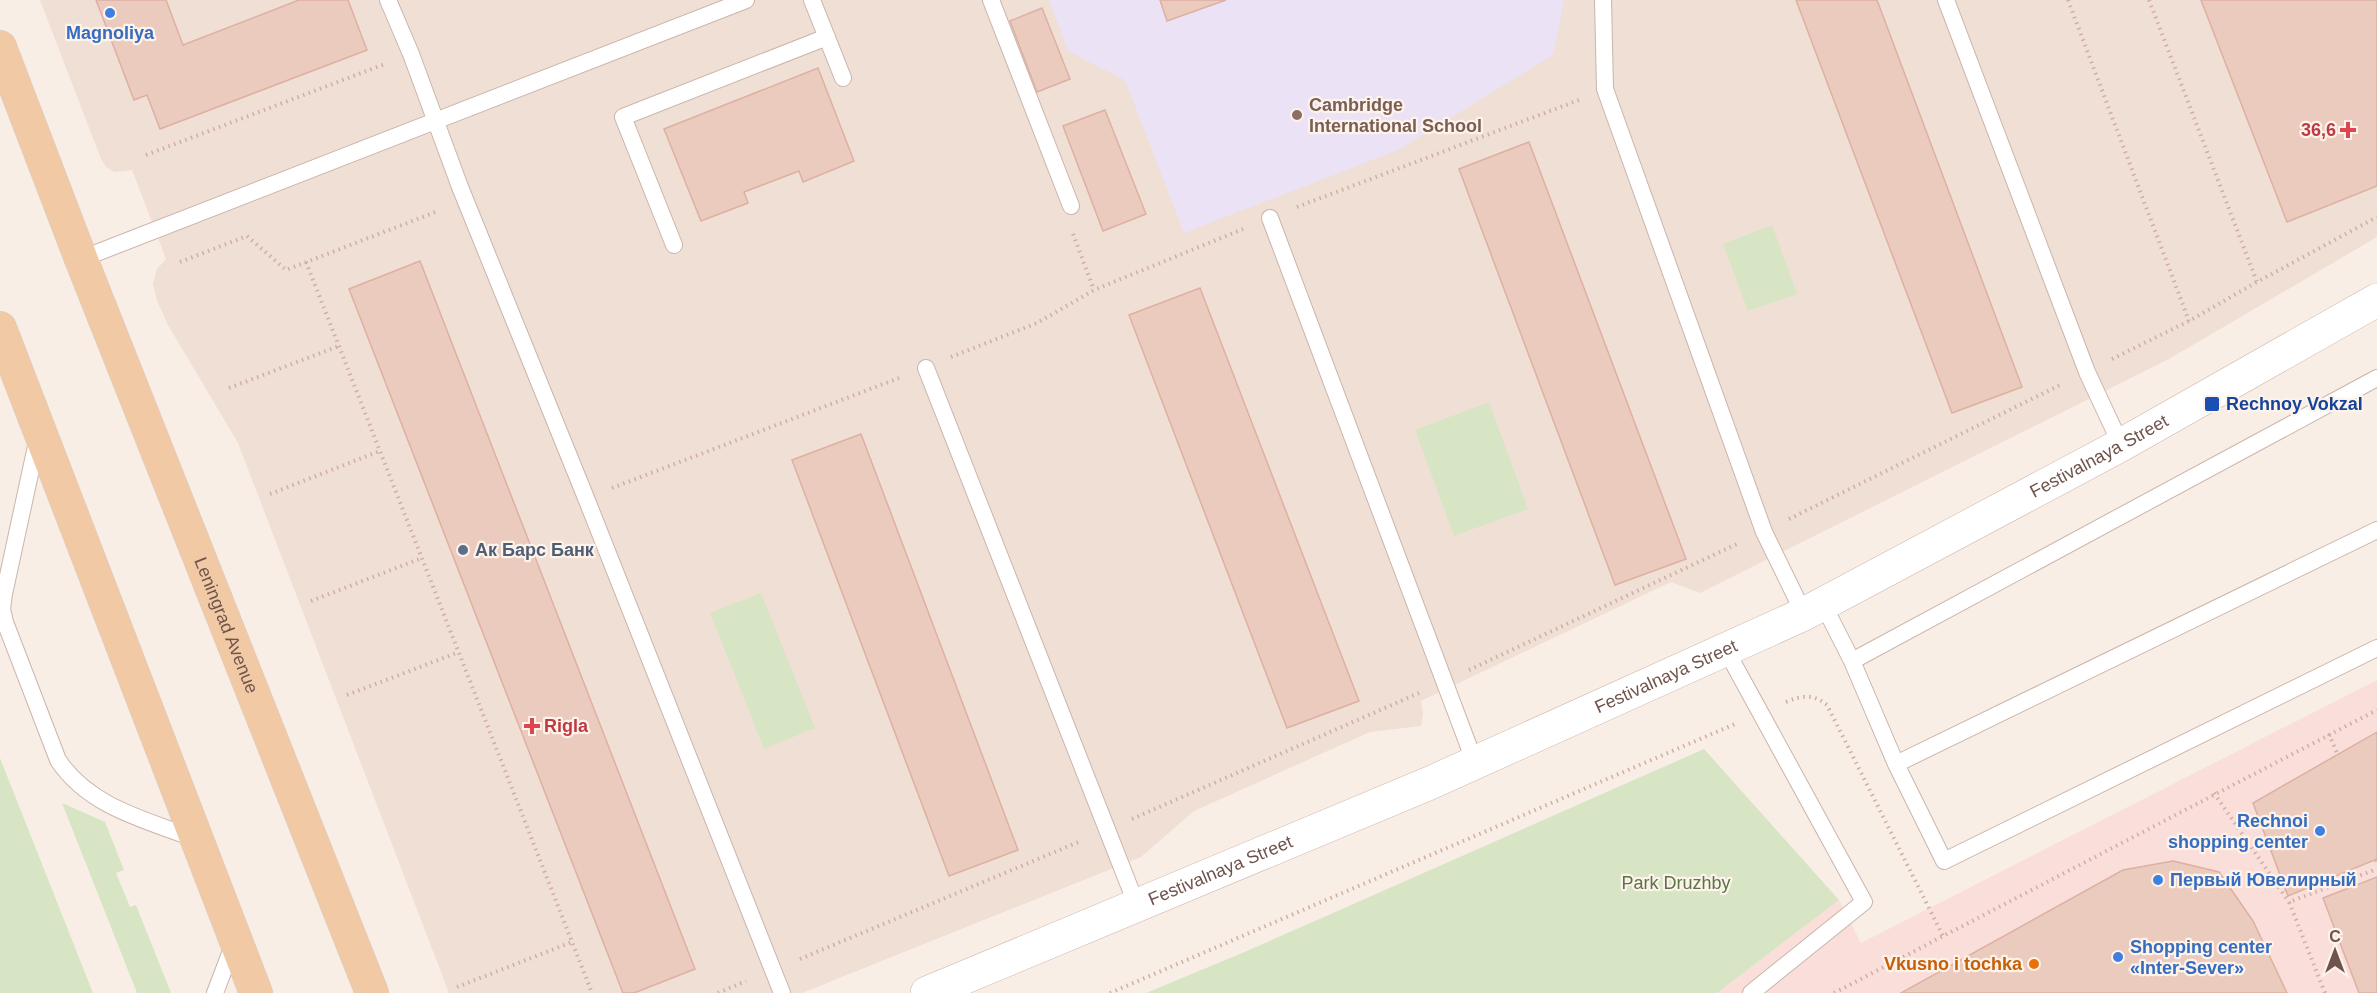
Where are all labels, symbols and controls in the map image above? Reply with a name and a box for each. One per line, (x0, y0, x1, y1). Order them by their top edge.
marker: Magnoliya (103, 6, 117, 20)
place label: Magnoliya (66, 23, 155, 43)
place label: Cambridge International School (1309, 95, 1482, 136)
marker: Cambridge International School (1290, 108, 1304, 122)
place label: 36,6 (2301, 120, 2336, 140)
marker: 36,6 (2341, 123, 2355, 137)
place label: Rechnoy Vokzal (2226, 394, 2363, 414)
marker: Rechnoy Vokzal (2203, 395, 2221, 413)
street label: Festivalnaya Street (2026, 410, 2171, 502)
place label: Ак Барс Банк (475, 540, 595, 560)
marker: Ак Барс Банк (456, 543, 470, 557)
street label: Leningrad Avenue (190, 554, 262, 696)
street label: Festivalnaya Street (1592, 636, 1740, 717)
place label: Rigla (544, 716, 589, 736)
marker: Rigla (525, 719, 539, 733)
place label: Rechnoi shopping center (2168, 811, 2308, 852)
marker: Rechnoi shopping center (2313, 824, 2327, 838)
street label: Festivalnaya Street (1145, 832, 1295, 909)
place label: Первый Ювелирный (2170, 870, 2357, 890)
park label: Park Druzhby (1621, 873, 1731, 893)
marker: Первый Ювелирный (2151, 873, 2165, 887)
north arrow (2305, 921, 2365, 981)
text: С (2329, 928, 2341, 945)
place label: Shopping center «Inter-Sever» (2130, 937, 2272, 978)
marker: Shopping center «Inter-Sever» (2111, 950, 2125, 964)
place label: Vkusno i tochka (1884, 954, 2023, 974)
marker: Vkusno i tochka (2027, 957, 2041, 971)

